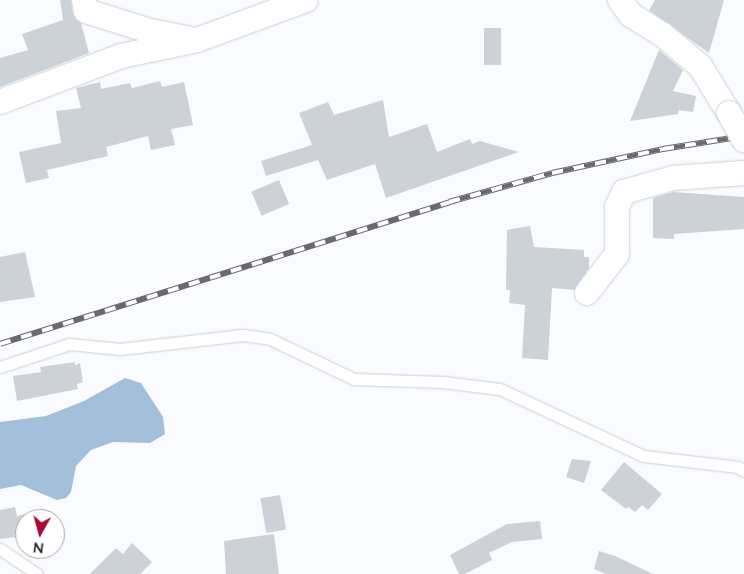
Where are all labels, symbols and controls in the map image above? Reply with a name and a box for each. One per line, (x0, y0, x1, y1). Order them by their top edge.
north arrow (15, 509, 65, 559)
text: N (32, 539, 45, 557)

